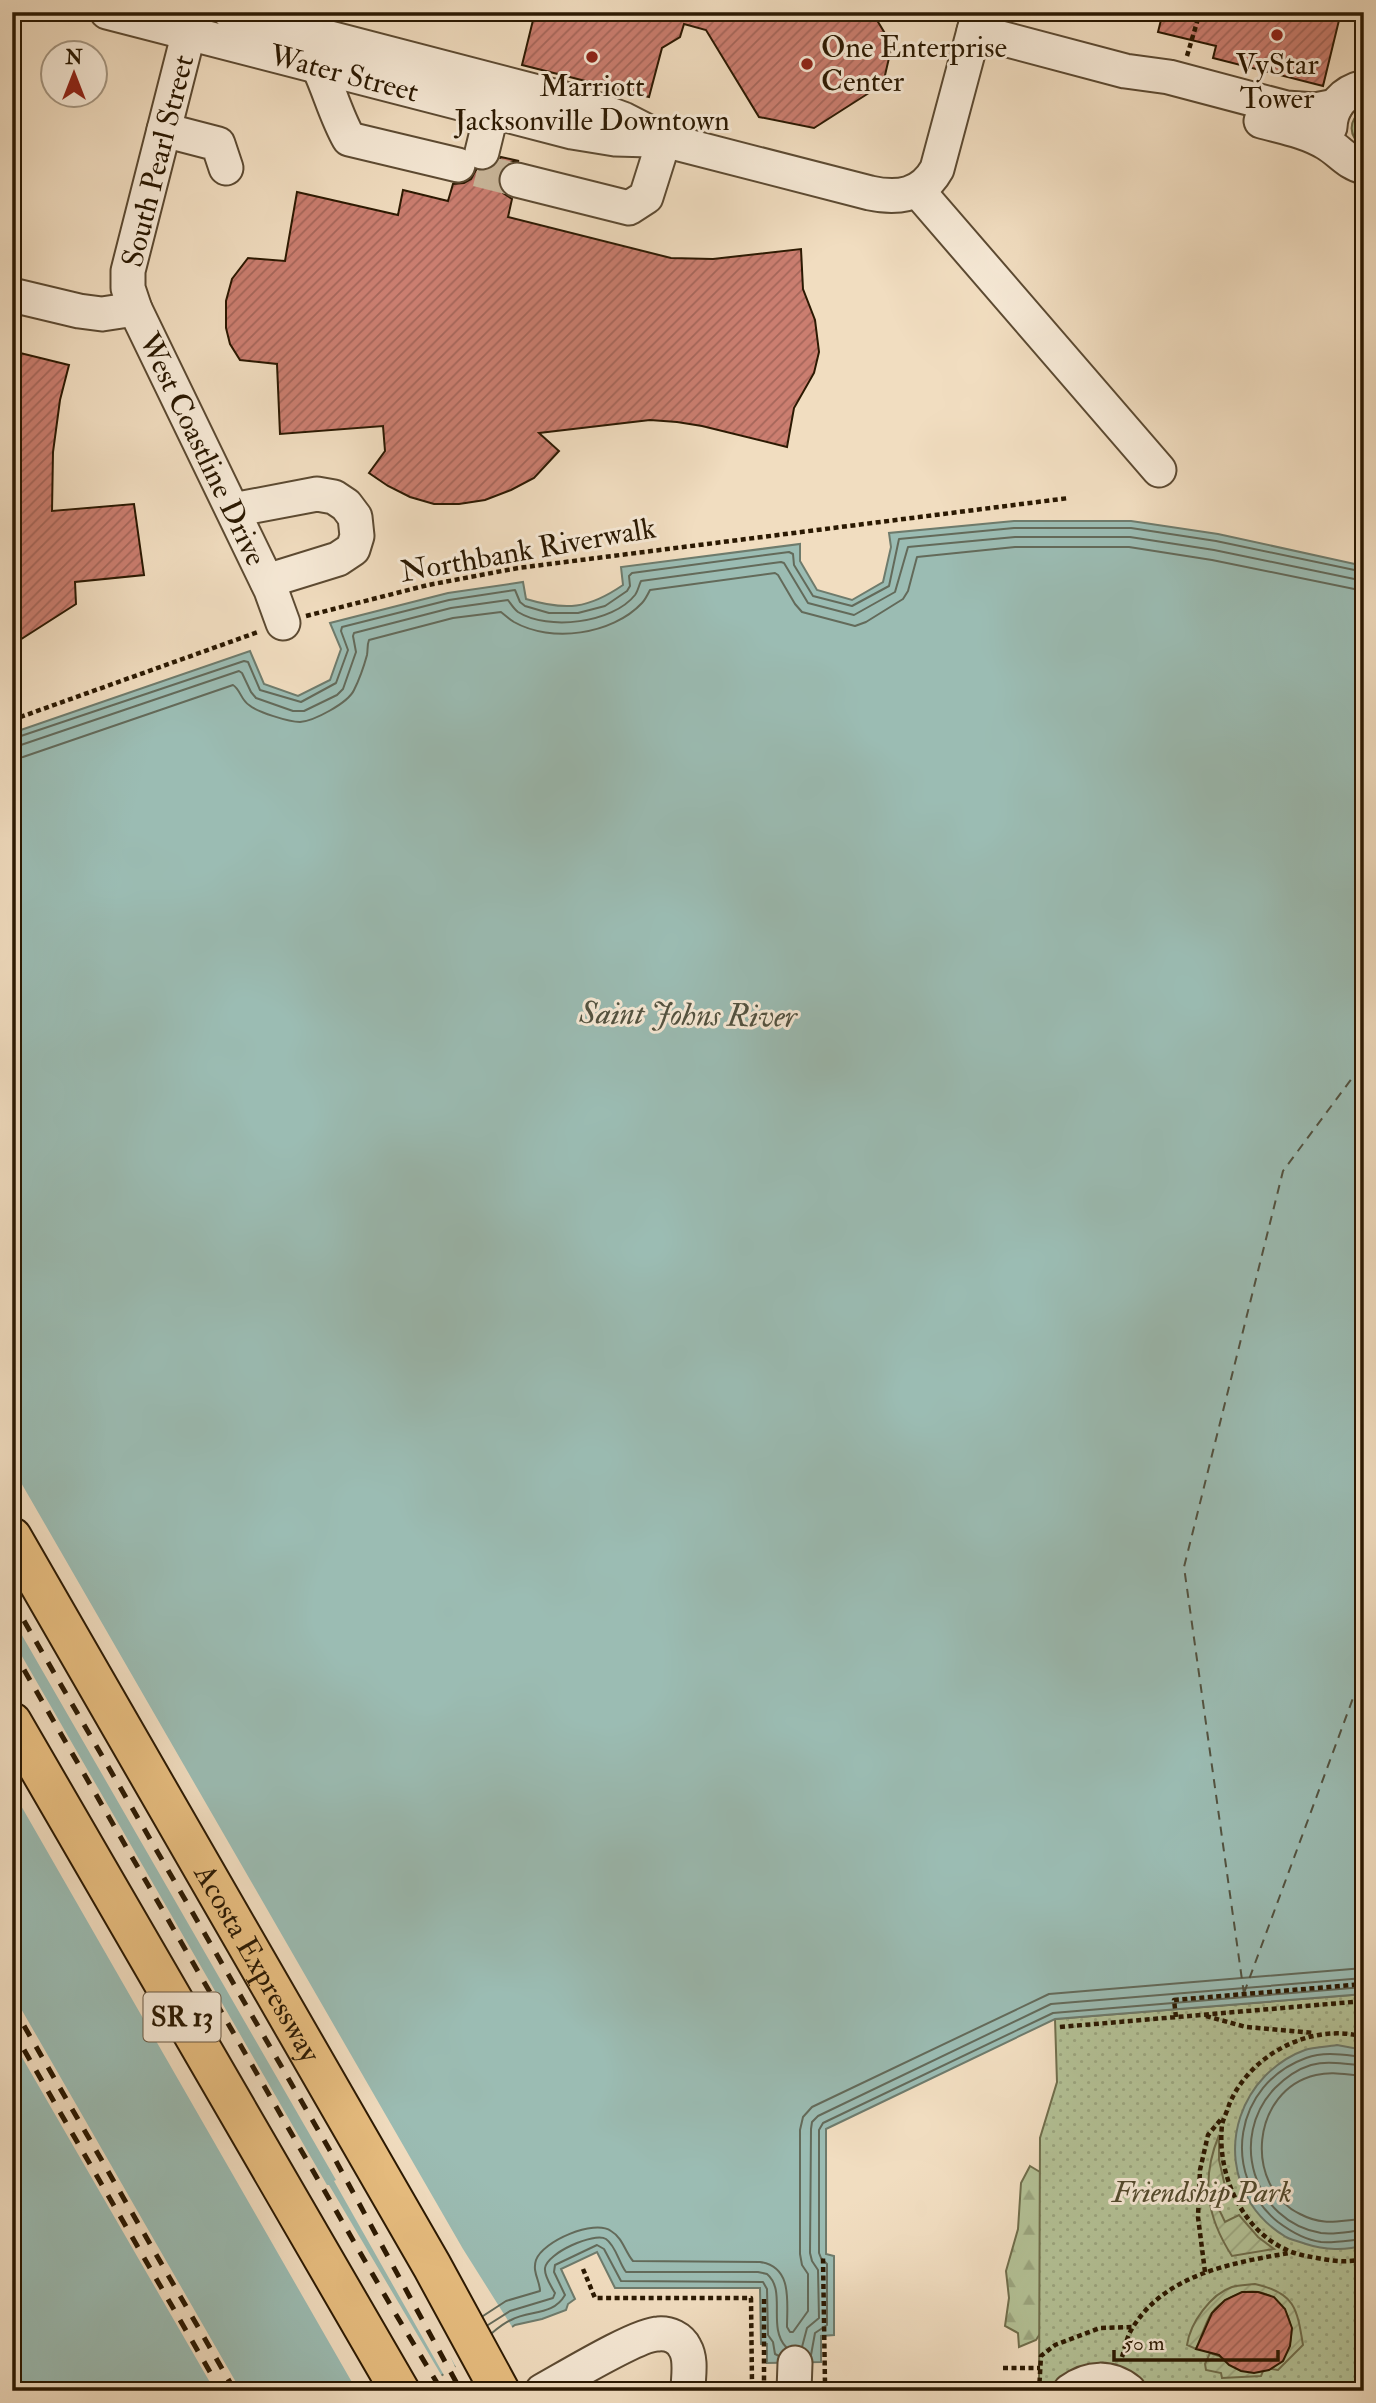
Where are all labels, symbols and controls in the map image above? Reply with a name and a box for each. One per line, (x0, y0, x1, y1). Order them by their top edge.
marker: VyStar Tower (1269, 27, 1285, 43)
place label: One Enterprise Center (821, 29, 1007, 100)
street label: Water Street (265, 36, 423, 110)
north arrow (38, 38, 108, 108)
text: N (64, 46, 83, 70)
place label: VyStar Tower (1235, 46, 1319, 117)
marker: Marriott Jacksonville Downtown (584, 49, 600, 65)
street label: South Pearl Street (114, 51, 202, 271)
marker: One Enterprise Center (799, 56, 815, 72)
place label: Marriott Jacksonville Downtown (453, 68, 730, 139)
street label: West Coastline Drive (130, 326, 275, 572)
street label: Northbank Riverwalk (397, 509, 659, 591)
water label: Saint Johns River (578, 993, 799, 1037)
street label: Acosta Expressway (186, 1857, 329, 2069)
road number: SR 13 (144, 1993, 220, 2042)
park label: Friendship Park (1110, 2174, 1292, 2211)
scale bar (1114, 2319, 1278, 2363)
text: 50 m (1124, 2330, 1165, 2357)

